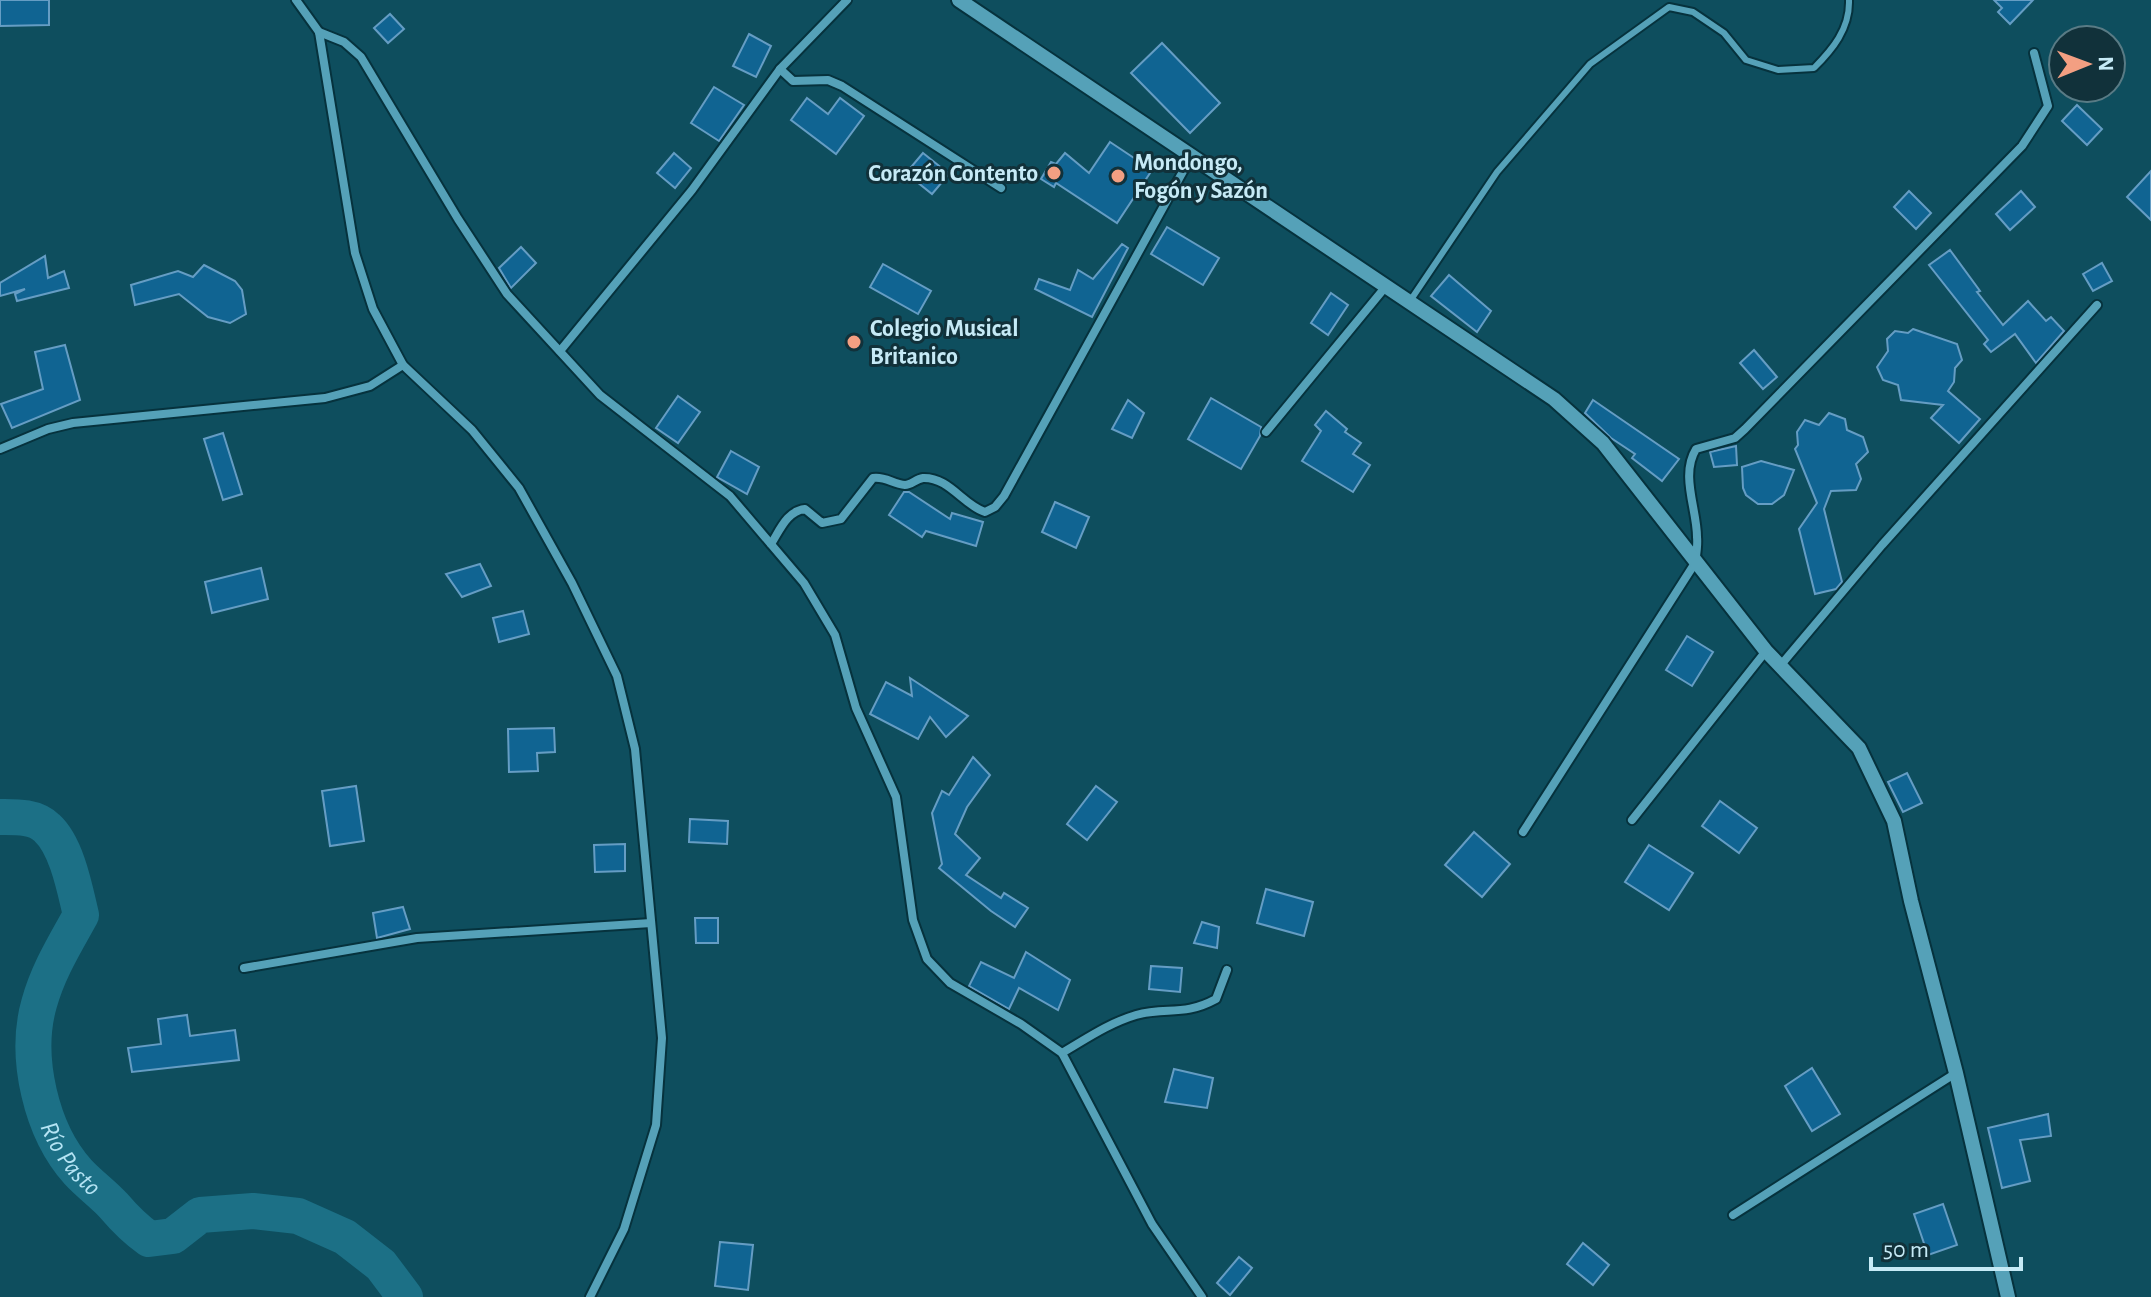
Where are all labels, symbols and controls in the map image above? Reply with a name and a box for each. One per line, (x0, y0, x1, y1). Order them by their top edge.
north arrow (2047, 24, 2127, 104)
text: N (2095, 56, 2117, 72)
place label: Mondongo, Fogón y Sazón (1134, 151, 1268, 203)
place label: Corazón Contento (868, 162, 1038, 186)
marker: Corazón Contento (1045, 164, 1063, 182)
marker: Mondongo, Fogón y Sazón (1109, 167, 1127, 185)
place label: Colegio Musical Britanico (870, 317, 1019, 369)
marker: Colegio Musical Britanico (845, 333, 863, 351)
water label: Río Pasto (35, 1118, 105, 1201)
scale bar (1871, 1221, 2021, 1271)
text: 50 m (1883, 1238, 1929, 1262)

